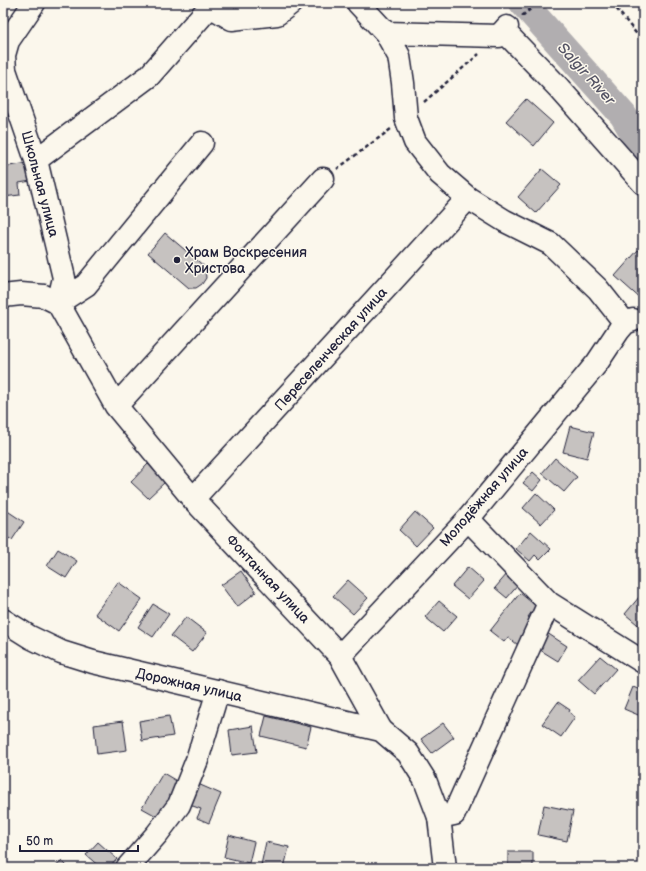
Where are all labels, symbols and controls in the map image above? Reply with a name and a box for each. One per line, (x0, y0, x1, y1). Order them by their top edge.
water label: Salgir River (553, 39, 620, 110)
street label: Школьная улица (18, 129, 63, 240)
place label: Храм Воскресения Христова (185, 244, 307, 277)
marker: Храм Воскресения Христова (172, 255, 182, 265)
street label: Переселенческая улица (271, 283, 391, 414)
street label: Молодёжная улица (436, 443, 532, 550)
street label: Фонтанная улица (223, 531, 314, 627)
street label: Дорожная улица (134, 665, 244, 706)
scale bar (20, 827, 138, 853)
text: 50 m (26, 834, 53, 849)

